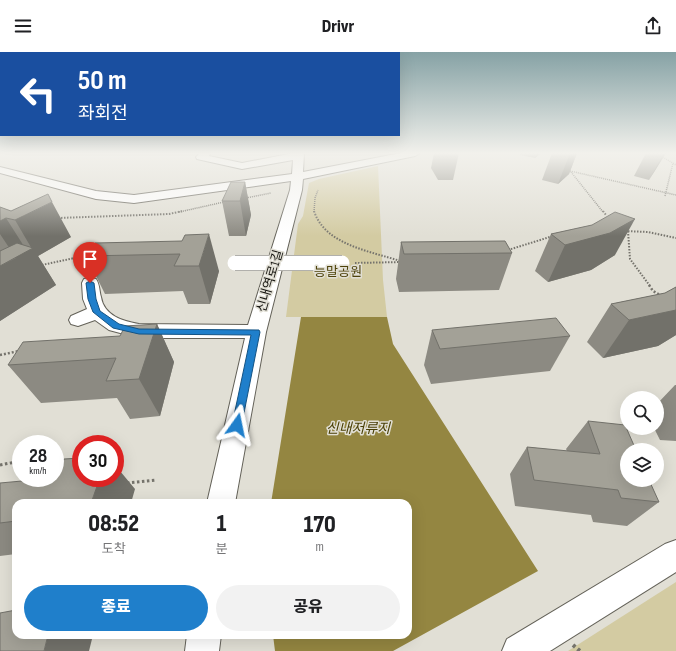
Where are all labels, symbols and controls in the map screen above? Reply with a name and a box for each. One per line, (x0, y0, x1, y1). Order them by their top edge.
icon: menu (12, 15, 34, 37)
icon: share (642, 15, 664, 37)
text: Drivr (322, 16, 354, 37)
text: 50 m (78, 64, 127, 97)
icon: left (12, 68, 64, 120)
text: 좌회전 (78, 103, 128, 124)
pin (73, 242, 107, 283)
icon: arrive (79, 248, 101, 270)
street label: 신내역로1길 (253, 248, 287, 314)
park label: 능말공원 (314, 264, 362, 280)
map controls (620, 391, 664, 487)
button: search (620, 391, 664, 435)
position arrow (216, 404, 258, 446)
water label: 신내저류지 (326, 420, 391, 437)
speed limit sign: 30 (72, 435, 124, 487)
button: layers (620, 443, 664, 487)
text: 28 (29, 444, 47, 468)
text: km/h (29, 465, 47, 477)
text: 08:52 (88, 509, 139, 538)
text: 1 (216, 509, 226, 538)
text: 170 (304, 510, 336, 539)
text: m (315, 539, 324, 555)
text: 도착 (102, 541, 126, 557)
text: 분 (215, 541, 227, 557)
button: 종료 (24, 585, 208, 631)
button: 공유 (216, 585, 400, 631)

